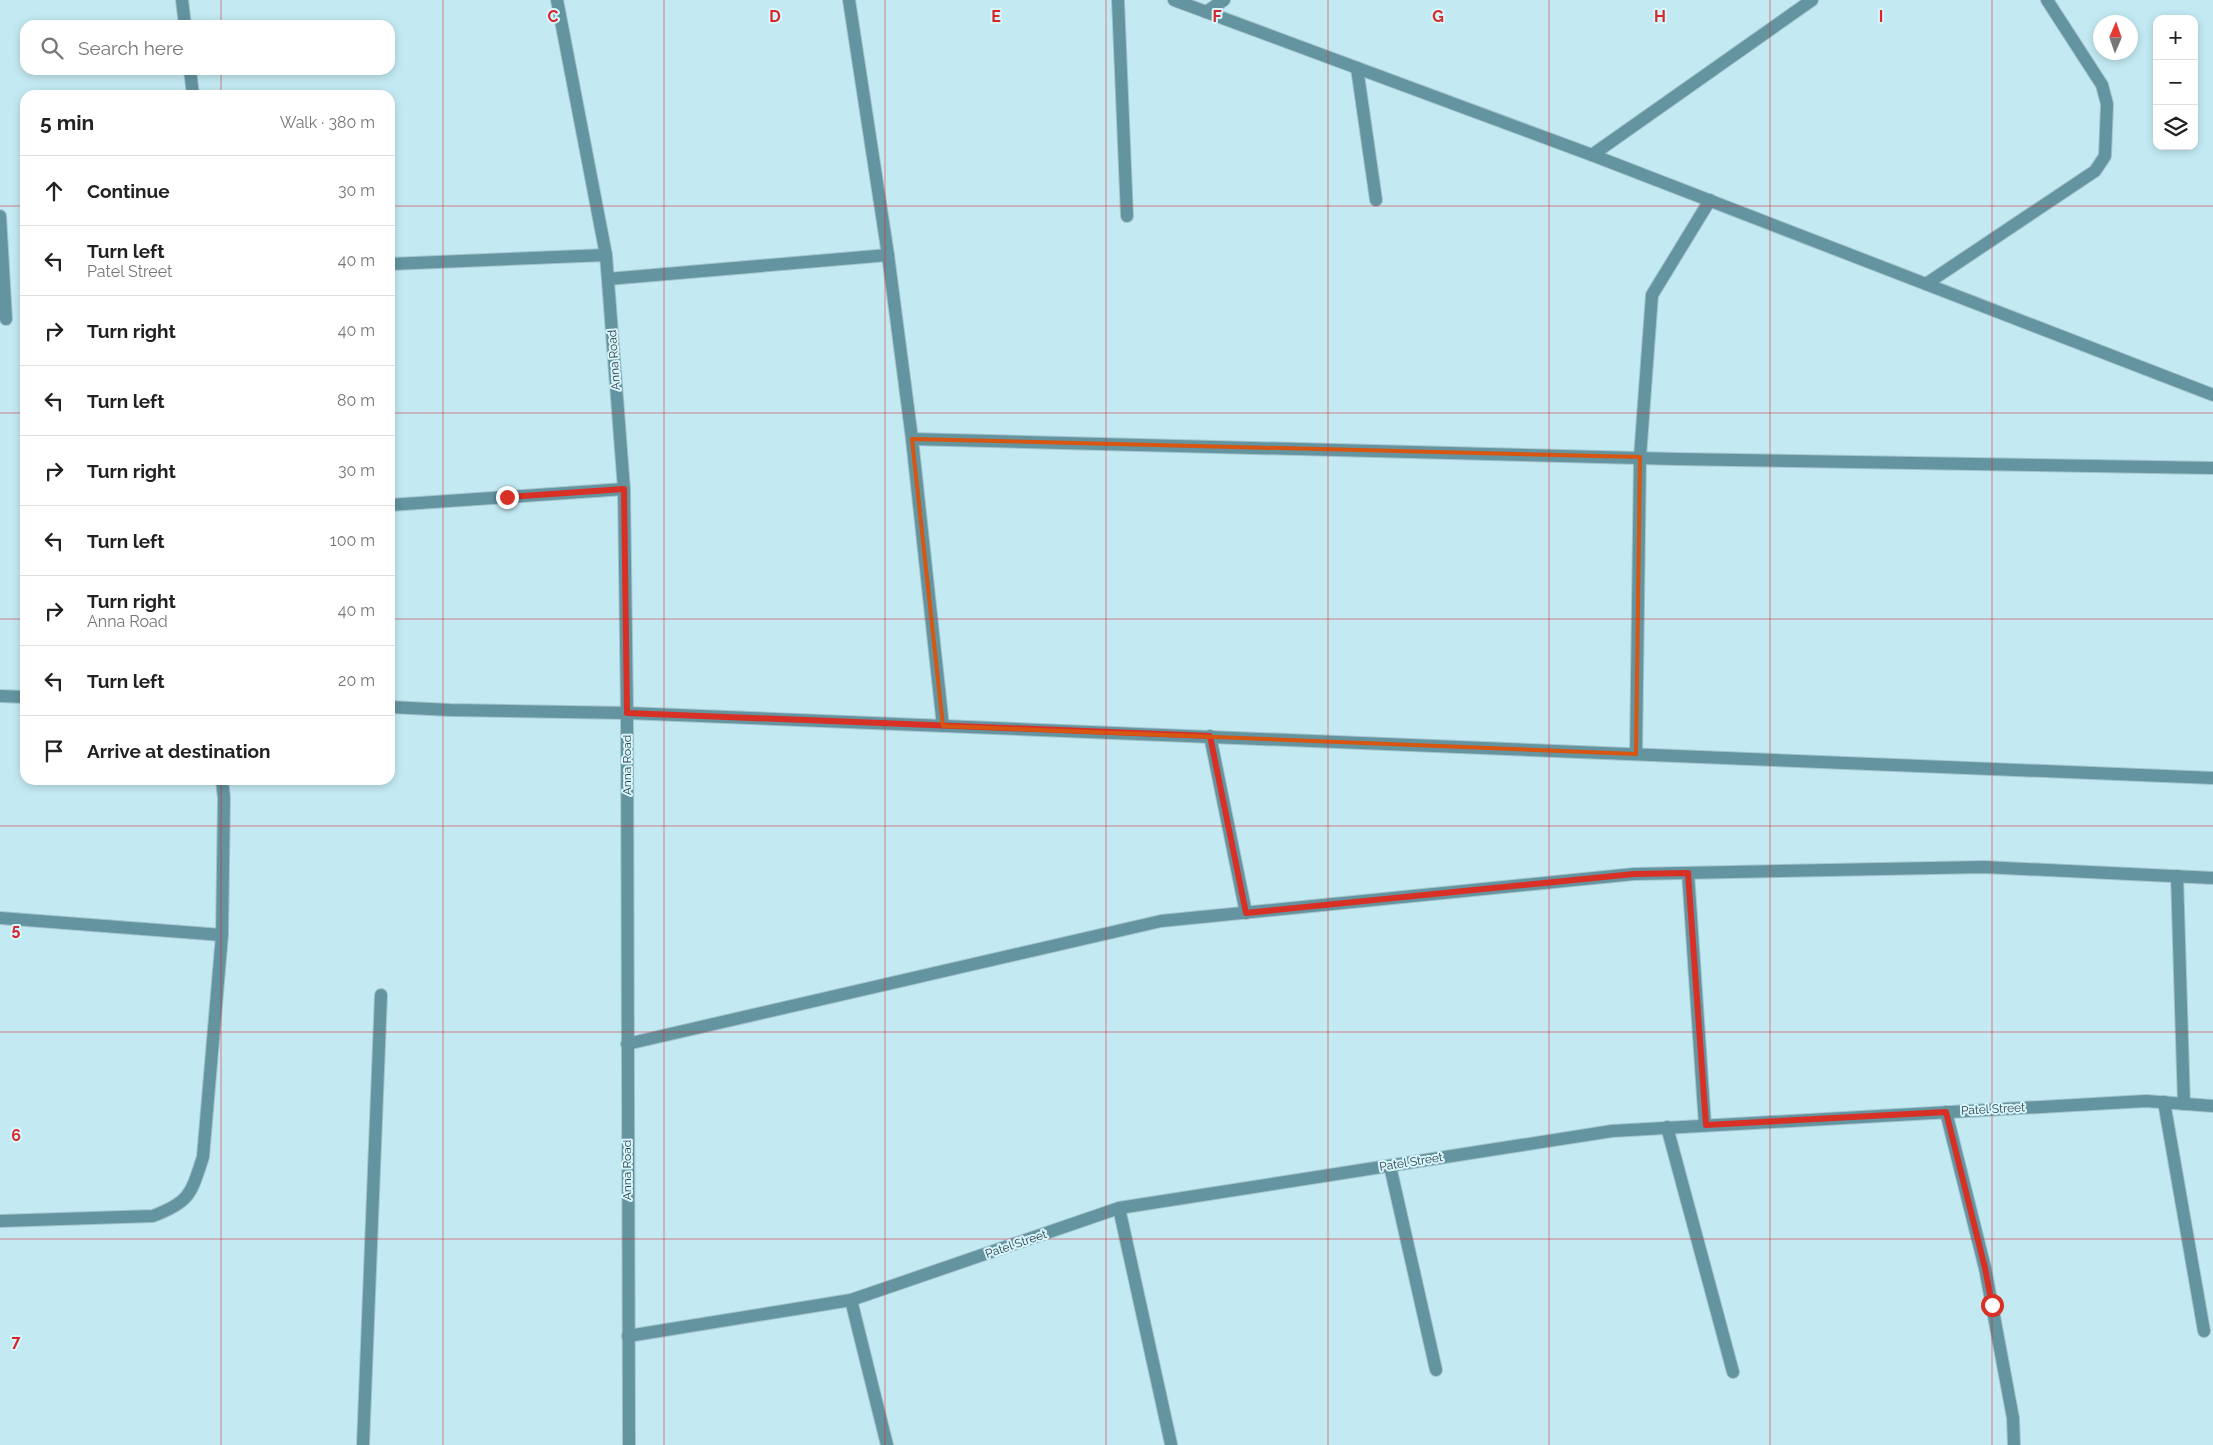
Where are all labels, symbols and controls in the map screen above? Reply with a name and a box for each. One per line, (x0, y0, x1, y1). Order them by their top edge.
text: C (548, 7, 559, 26)
text: D (769, 7, 781, 26)
text: E (991, 7, 1001, 26)
text: F (1212, 7, 1222, 26)
text: G (1432, 7, 1444, 26)
text: H (1654, 7, 1666, 26)
text: I (1879, 7, 1883, 26)
north arrow (2093, 15, 2138, 60)
map controls (2153, 15, 2198, 150)
button: + (2153, 15, 2198, 60)
search box (20, 20, 395, 75)
icon: search (38, 34, 66, 62)
text: Search here (78, 37, 184, 59)
button: − (2153, 60, 2198, 105)
button: layers (2153, 105, 2198, 150)
text: 5 min (40, 110, 94, 135)
text: Walk · 380 m (280, 113, 375, 132)
icon: ahead (40, 177, 68, 205)
text: Continue (87, 180, 170, 202)
text: 30 m (338, 181, 375, 200)
text: Turn left (87, 240, 164, 262)
icon: left (40, 247, 68, 275)
text: 40 m (338, 251, 375, 270)
text: Patel Street (87, 262, 172, 281)
icon: right (40, 317, 68, 345)
text: Turn right (87, 320, 176, 342)
text: 40 m (338, 321, 375, 340)
street label: Anna Road (605, 329, 623, 391)
icon: left (40, 387, 68, 415)
text: Turn left (87, 390, 164, 412)
text: 80 m (337, 391, 375, 410)
icon: right (40, 457, 68, 485)
text: Turn right (87, 460, 176, 482)
text: 30 m (338, 461, 375, 480)
route end (496, 486, 519, 509)
icon: left (40, 527, 68, 555)
text: Turn left (87, 530, 164, 552)
text: 100 m (330, 531, 375, 550)
text: Turn right (87, 590, 176, 612)
icon: right (40, 597, 68, 625)
text: 40 m (338, 601, 375, 620)
text: Anna Road (87, 612, 168, 631)
icon: left (40, 667, 68, 695)
text: Turn left (87, 670, 164, 692)
text: 20 m (338, 671, 375, 690)
street label: Anna Road (620, 735, 634, 795)
icon: arrive (40, 737, 68, 765)
text: Arrive at destination (87, 740, 271, 762)
text: 5 (12, 920, 21, 939)
street label: Patel Street (1961, 1100, 2025, 1118)
text: 6 (11, 1126, 21, 1145)
street label: Anna Road (620, 1140, 634, 1200)
street label: Patel Street (1378, 1150, 1444, 1174)
street label: Patel Street (983, 1227, 1049, 1261)
route start (1981, 1294, 2004, 1317)
text: 7 (12, 1332, 21, 1351)

